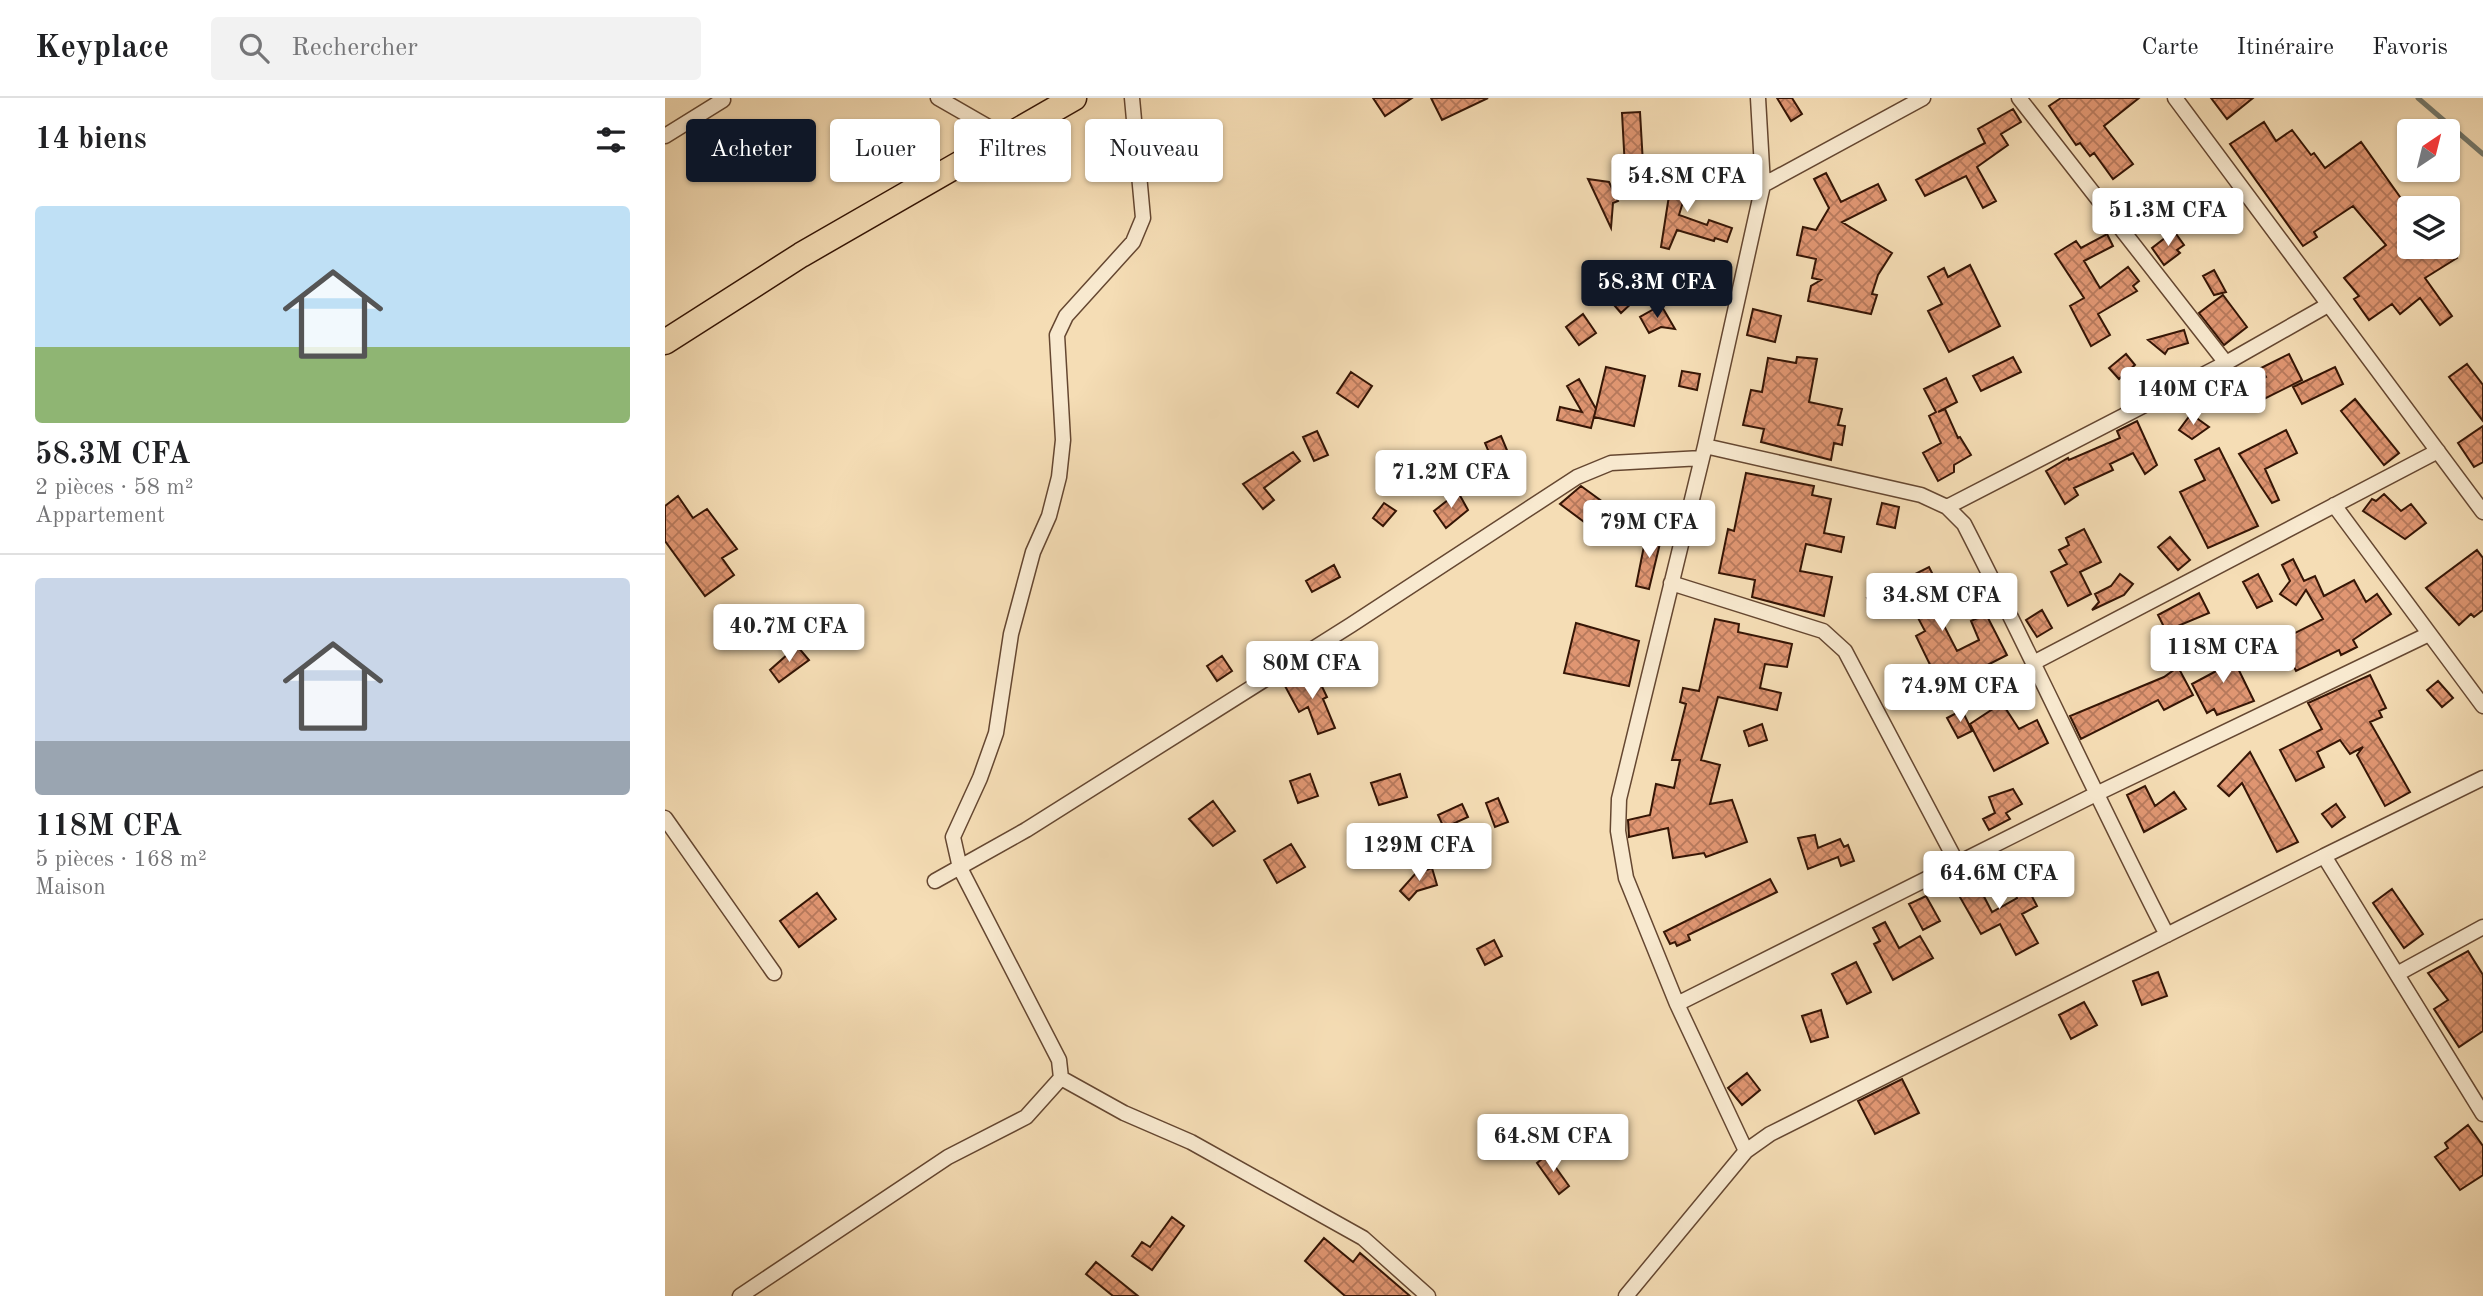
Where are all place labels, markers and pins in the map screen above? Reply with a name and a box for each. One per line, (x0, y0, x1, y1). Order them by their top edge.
pin: 54.8M CFA (1607, 155, 1767, 214)
pin: 51.3M CFA (2088, 188, 2248, 248)
pin: 58.3M CFA (1577, 260, 1737, 320)
pin: 140M CFA (2121, 368, 2265, 427)
pin: 71.2M CFA (1371, 450, 1531, 510)
pin: 79M CFA (1584, 500, 1714, 560)
pin: 34.8M CFA (1862, 574, 2022, 633)
pin: 40.7M CFA (709, 604, 869, 664)
pin: 118M CFA (2151, 626, 2295, 685)
pin: 80M CFA (1247, 642, 1377, 701)
pin: 74.9M CFA (1880, 664, 2040, 724)
pin: 129M CFA (1347, 824, 1491, 883)
pin: 64.6M CFA (1919, 852, 2079, 911)
pin: 64.8M CFA (1473, 1114, 1633, 1174)

